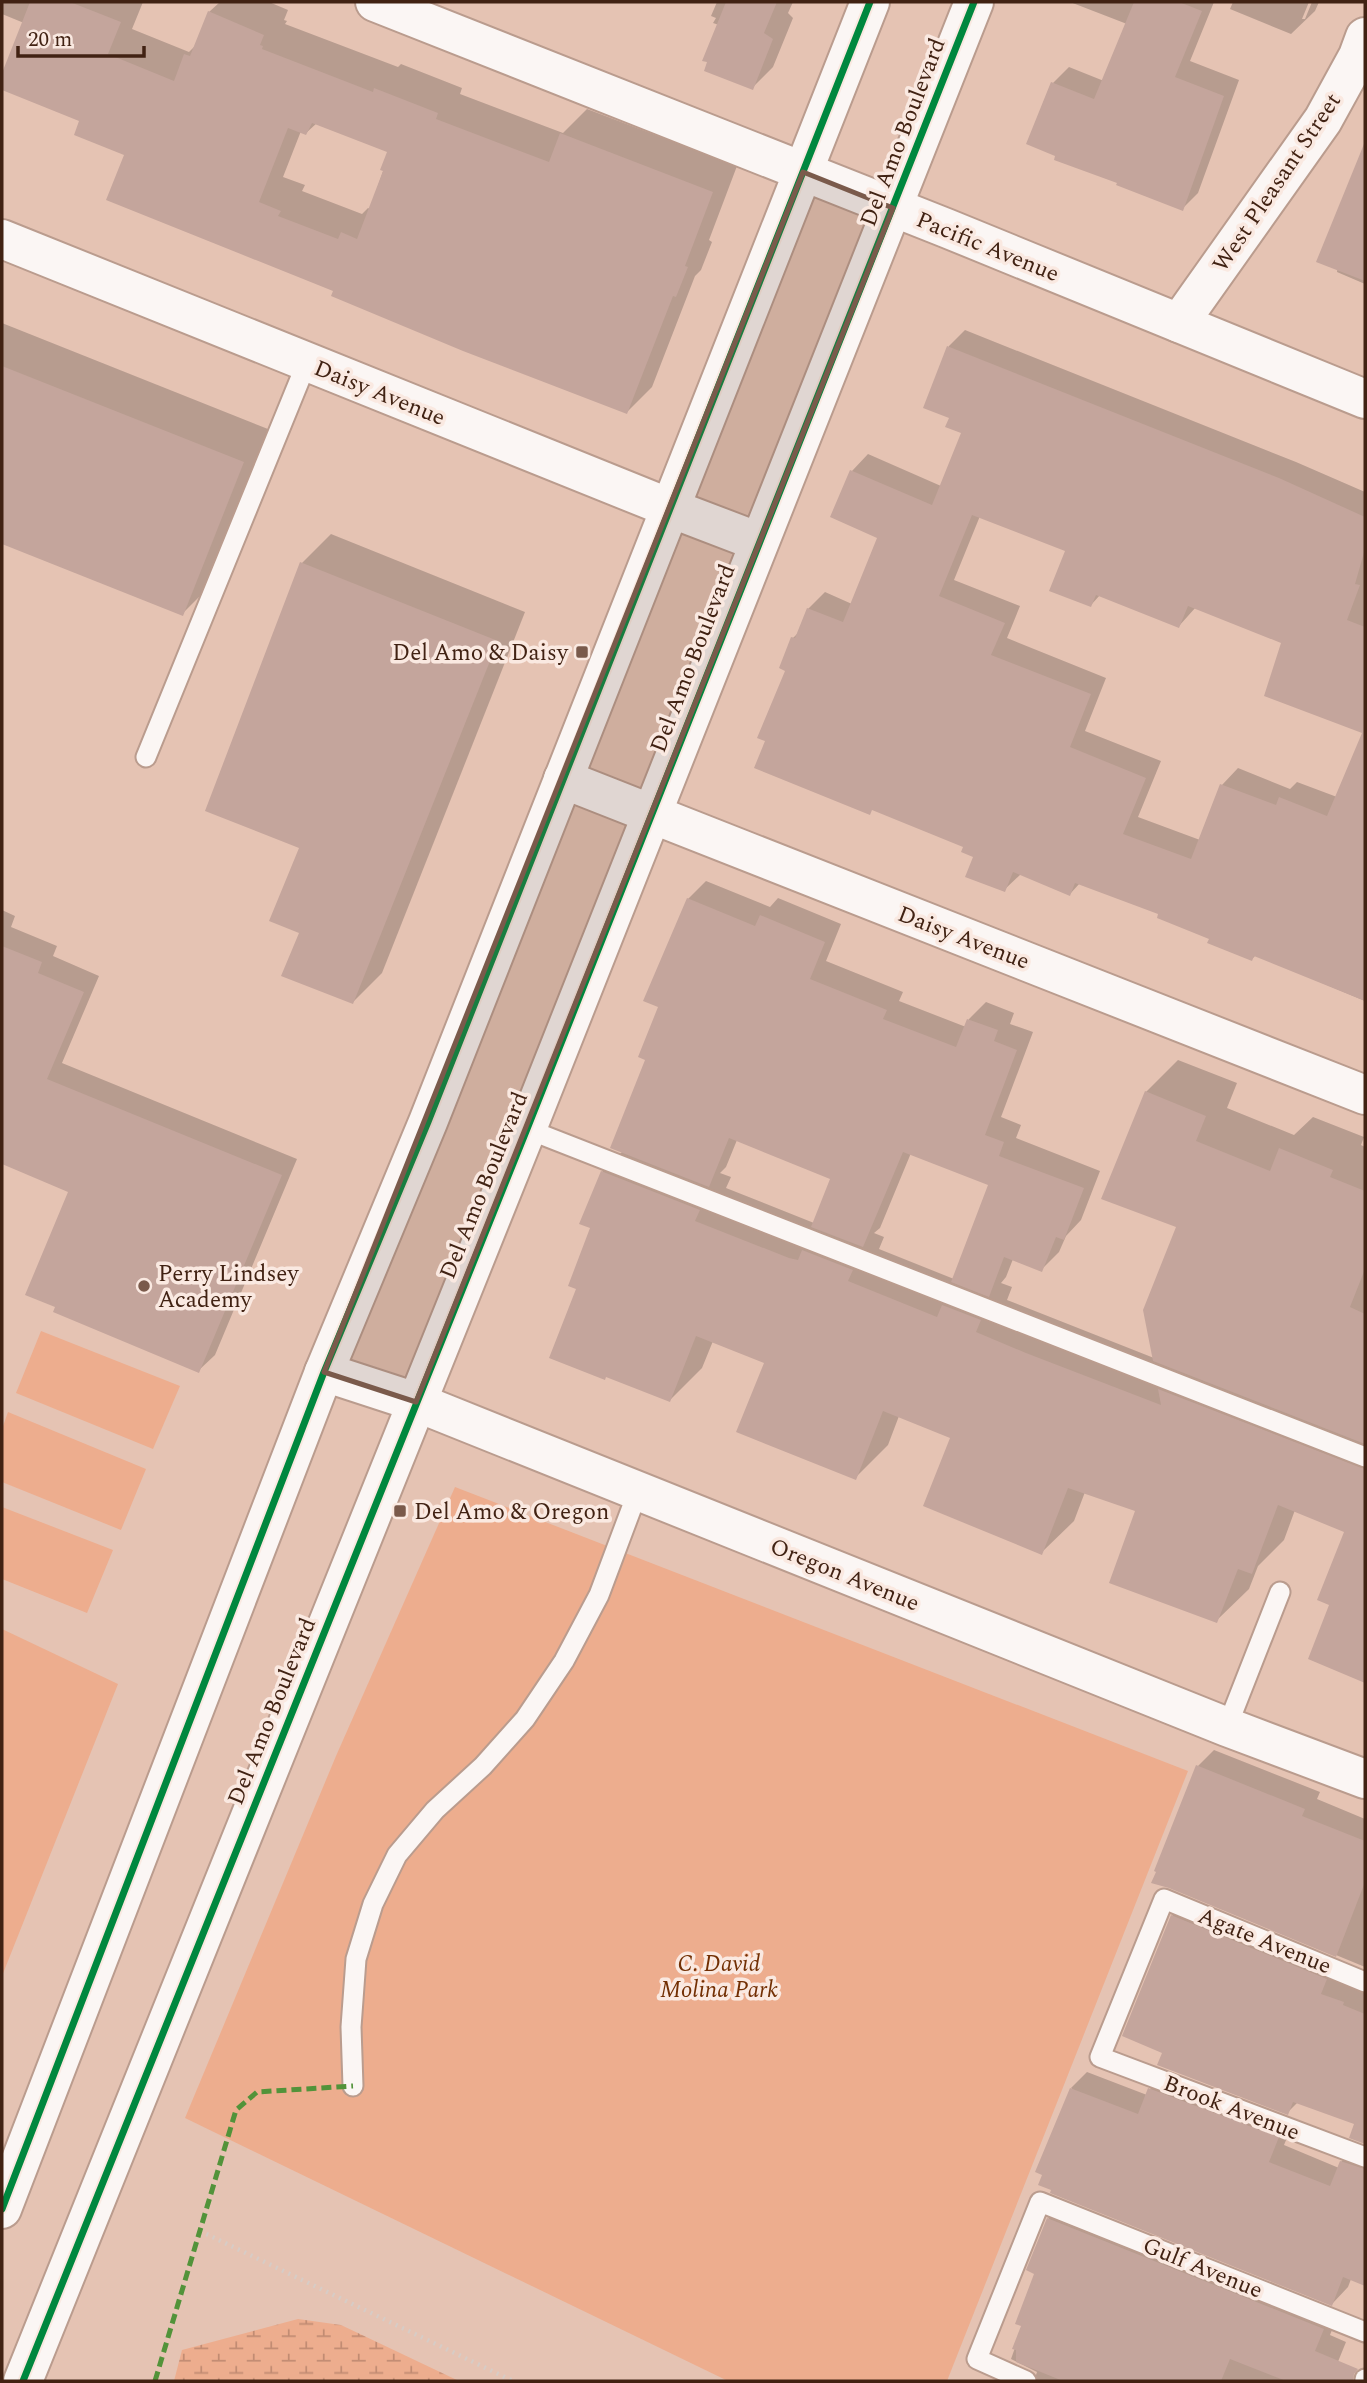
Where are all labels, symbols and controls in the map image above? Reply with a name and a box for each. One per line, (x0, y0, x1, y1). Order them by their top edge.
scale bar (18, 14, 144, 58)
text: 20 m (28, 24, 72, 56)
street label: Del Amo Boulevard (851, 33, 956, 232)
street label: West Pleasant Street (1204, 86, 1350, 279)
street label: Pacific Avenue (911, 203, 1064, 292)
street label: Daisy Avenue (308, 351, 450, 436)
street label: Del Amo Boulevard (641, 559, 746, 758)
place label: Del Amo & Daisy (392, 636, 569, 671)
marker: Del Amo & Daisy (574, 644, 590, 660)
street label: Daisy Avenue (892, 897, 1035, 980)
street label: Del Amo Boulevard (431, 1086, 538, 1285)
place label: Perry Lindsey Academy (158, 1257, 299, 1318)
marker: Perry Lindsey Academy (136, 1278, 152, 1294)
place label: Del Amo & Oregon (414, 1495, 609, 1530)
marker: Del Amo & Oregon (392, 1503, 408, 1519)
street label: Oregon Avenue (764, 1529, 925, 1621)
street label: Del Amo Boulevard (219, 1612, 326, 1811)
street label: Agate Avenue (1192, 1899, 1337, 1984)
park label: C. David Molina Park (660, 1947, 778, 2008)
street label: Brook Avenue (1158, 2066, 1305, 2150)
street label: Gulf Avenue (1137, 2228, 1268, 2308)

